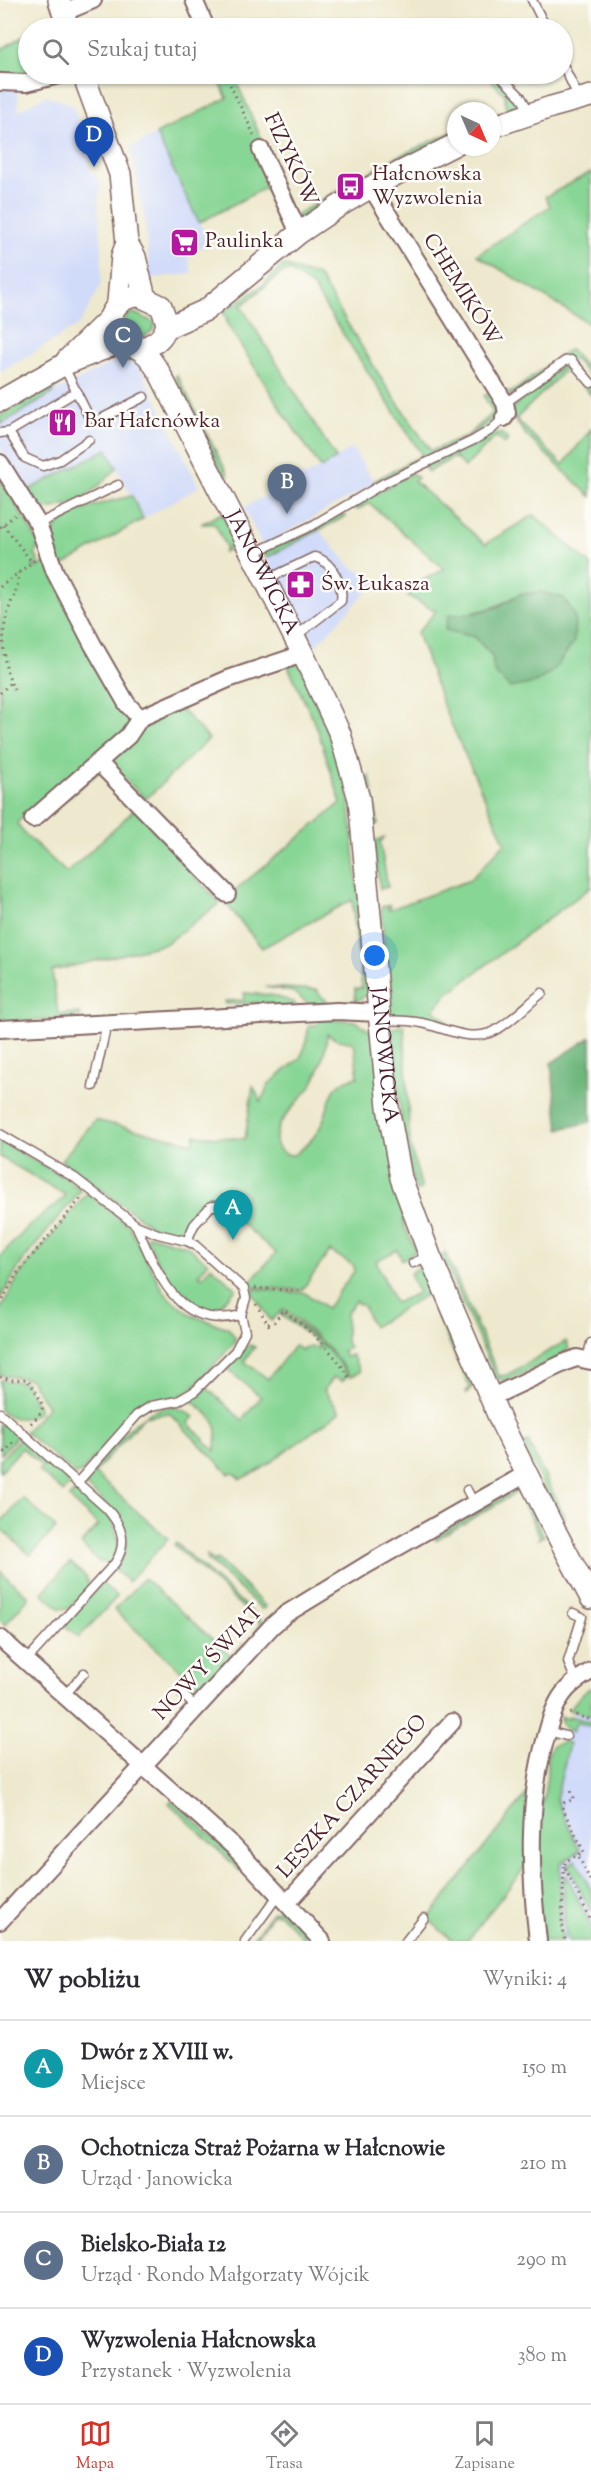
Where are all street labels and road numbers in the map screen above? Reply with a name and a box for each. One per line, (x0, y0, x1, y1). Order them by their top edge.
street label: FIZYKÓW (255, 108, 325, 212)
street label: CHEMIKÓW (414, 228, 508, 352)
street label: JANOWICKA (217, 504, 306, 641)
street label: JANOWICKA (362, 985, 406, 1126)
street label: NOWY ŚWIAT (147, 1598, 271, 1728)
street label: LESZKA CZARNEGO (271, 1708, 435, 1886)

